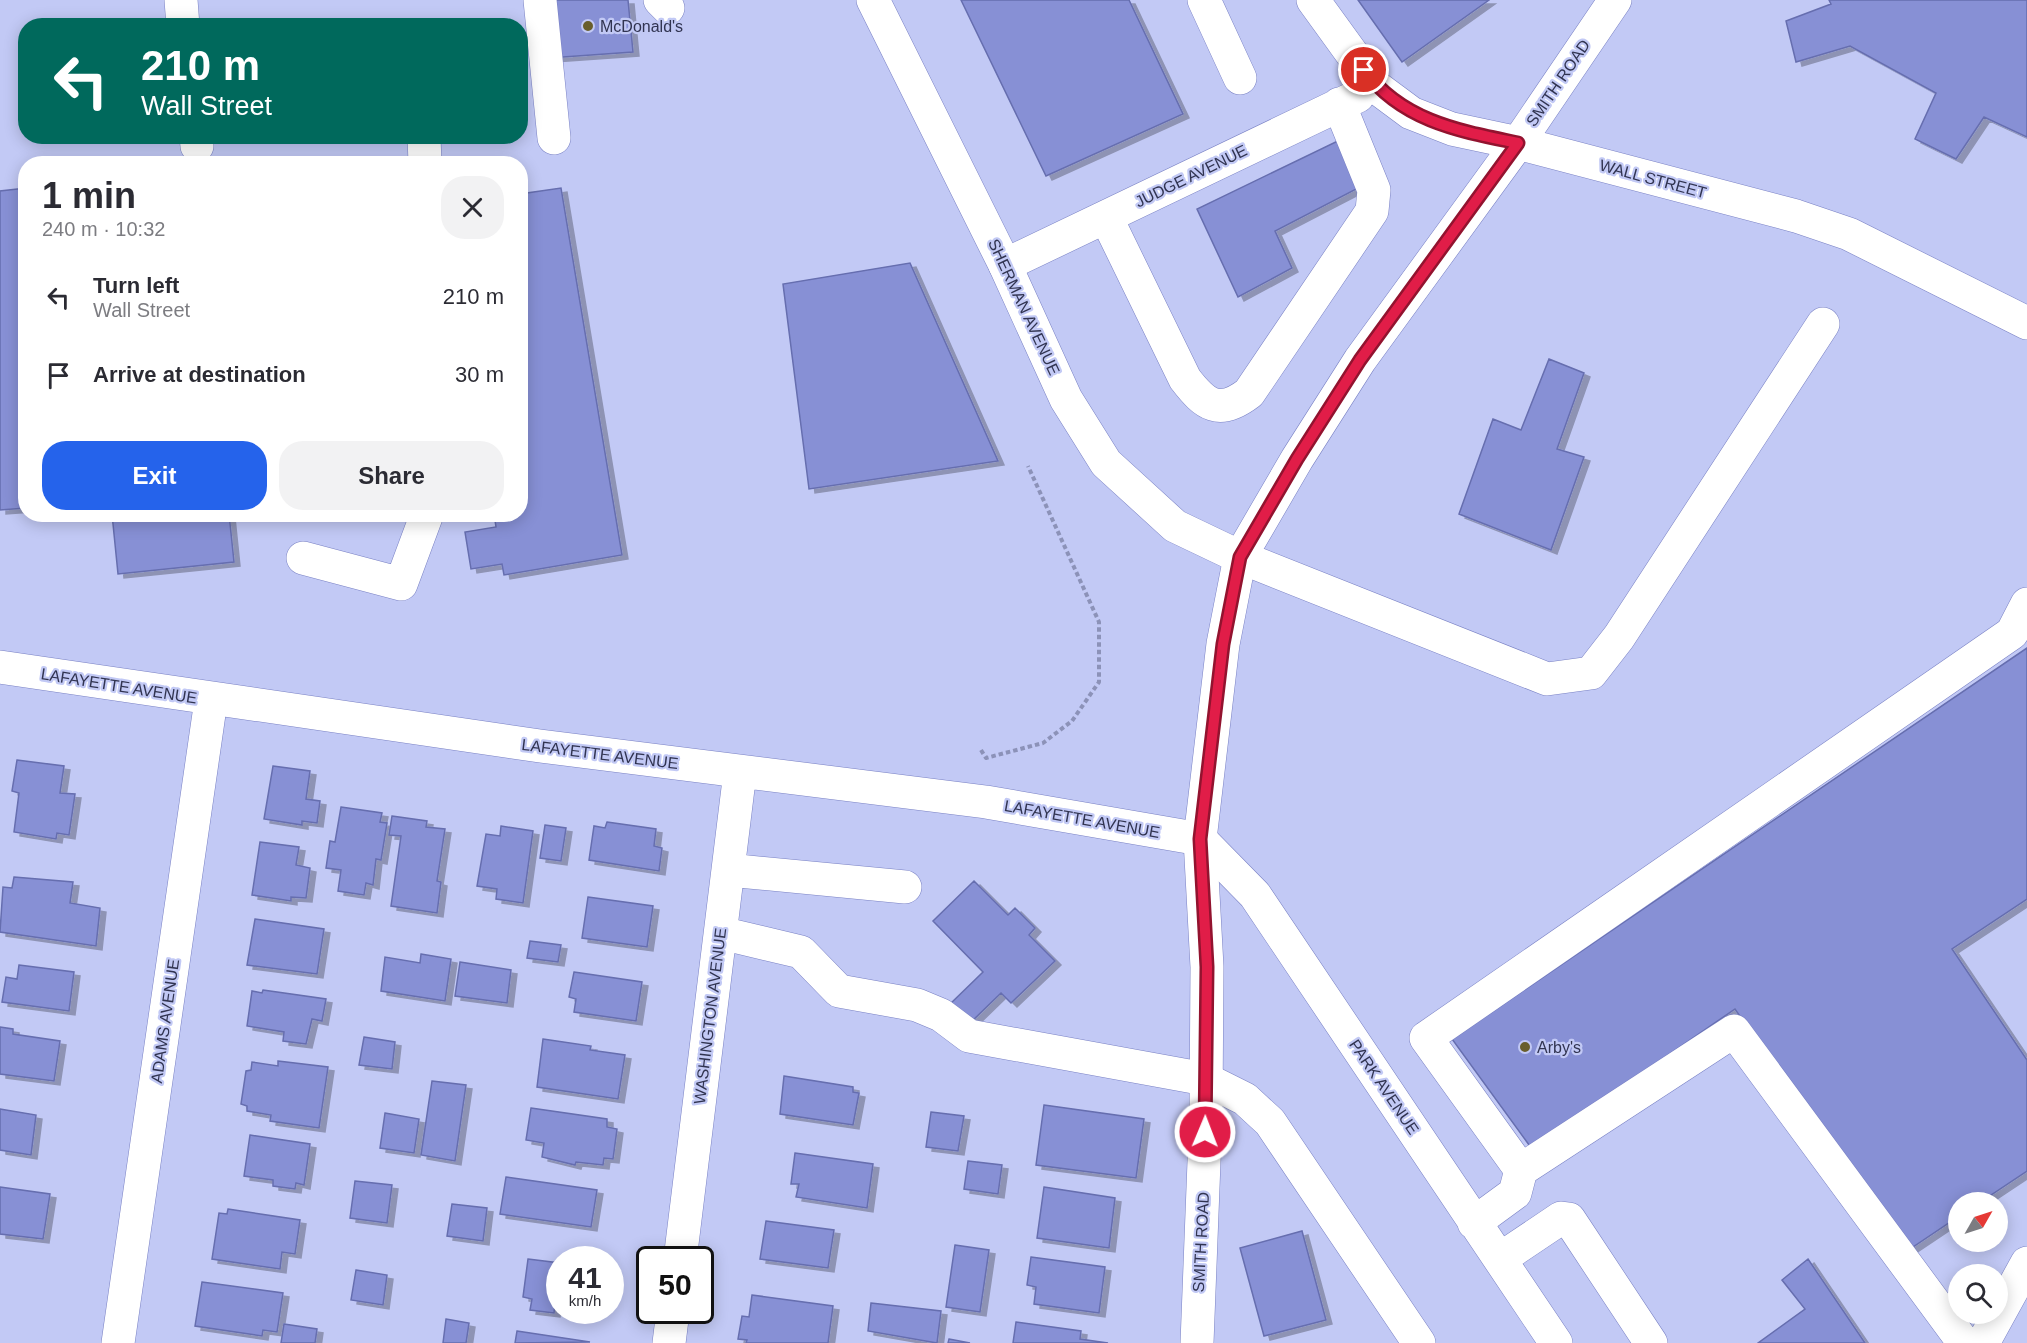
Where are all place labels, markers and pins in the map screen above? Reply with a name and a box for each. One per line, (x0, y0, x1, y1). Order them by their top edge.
place label: McDonald's (600, 18, 683, 35)
marker: McDonald's (581, 19, 595, 33)
pin (1338, 44, 1389, 95)
place label: Arby's (1537, 1039, 1581, 1056)
marker: Arby's (1518, 1040, 1532, 1054)

